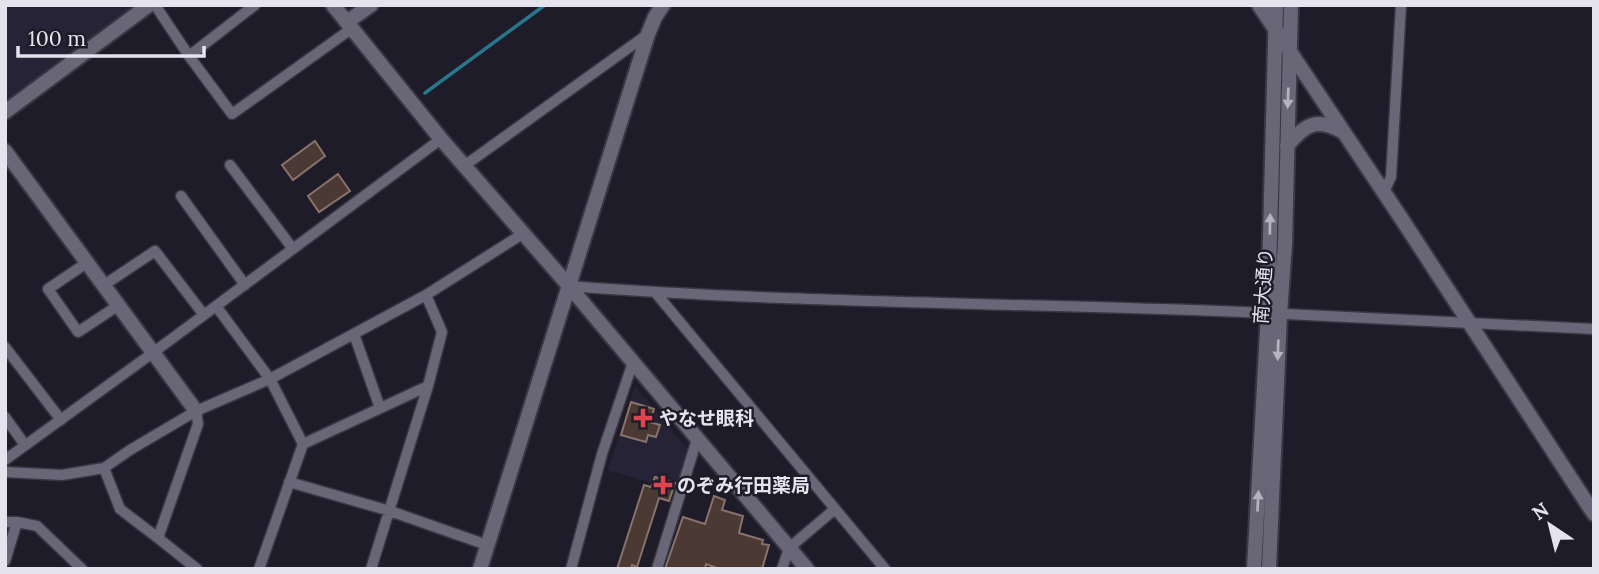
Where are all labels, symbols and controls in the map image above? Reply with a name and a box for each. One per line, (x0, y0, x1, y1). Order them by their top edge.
scale bar (18, 14, 203, 58)
text: 100 m (28, 25, 86, 52)
one-way arrow (1283, 87, 1294, 109)
one-way arrow (1264, 213, 1276, 235)
street label: 南大通り (1248, 247, 1278, 325)
one-way arrow (1273, 339, 1284, 361)
place label: やなせ眼科 (659, 406, 754, 430)
marker: やなせ眼科 (633, 408, 653, 428)
place label: のぞみ行田薬局 (677, 473, 810, 497)
marker: のぞみ行田薬局 (655, 477, 671, 493)
one-way arrow (1252, 489, 1263, 511)
north arrow (1515, 490, 1585, 560)
text: N (1527, 497, 1553, 525)

